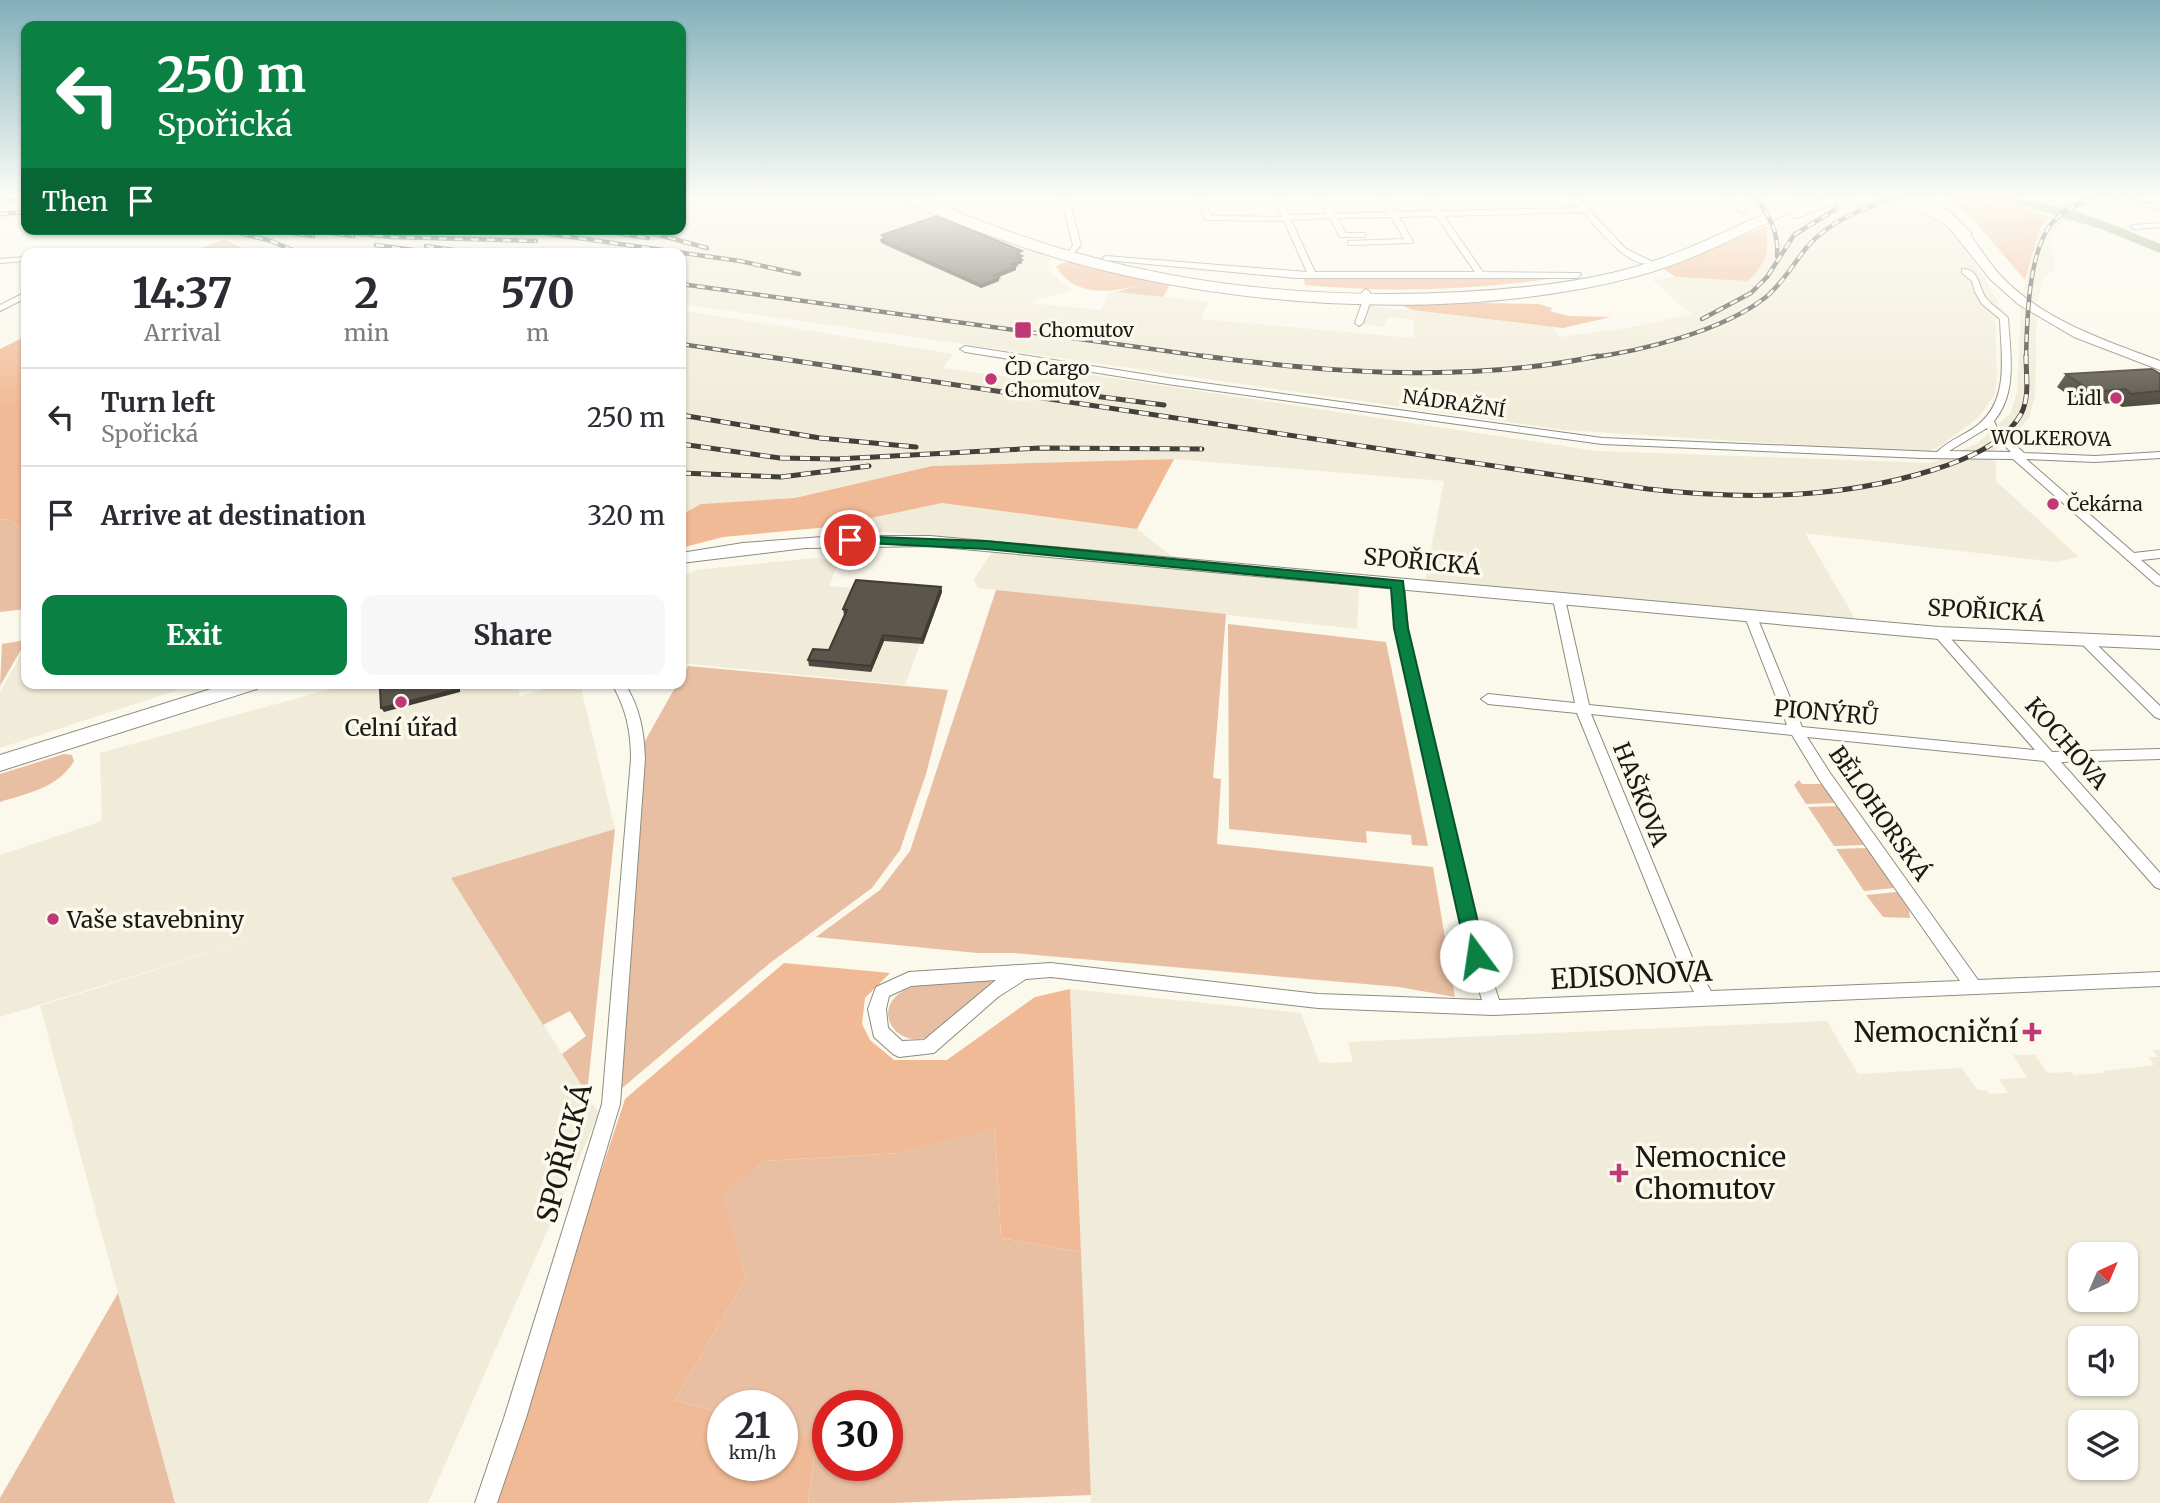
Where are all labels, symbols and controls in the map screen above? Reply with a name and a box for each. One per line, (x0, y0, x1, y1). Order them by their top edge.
text: 250 m (157, 44, 306, 105)
icon: left (42, 49, 133, 140)
text: Spořická (157, 105, 293, 145)
icon: arrive (122, 182, 160, 220)
text: Then (42, 185, 108, 218)
text: 14:37 (132, 267, 232, 319)
text: 2 (354, 267, 379, 319)
text: 570 (501, 267, 575, 319)
text: Arrival (144, 318, 221, 347)
text: min (344, 318, 389, 347)
text: m (526, 318, 549, 347)
place label: Chomutov (1039, 318, 1134, 342)
marker: Chomutov (1013, 320, 1033, 340)
place label: ČD Cargo Chomutov (1005, 355, 1100, 402)
marker: ČD Cargo Chomutov (983, 371, 999, 387)
street label: NÁDRAŽNÍ (1401, 384, 1507, 422)
text: Turn left (101, 386, 215, 419)
place label: Lidl (2067, 386, 2102, 410)
marker: Lidl (2108, 390, 2124, 406)
icon: left (42, 398, 80, 436)
text: 250 m (587, 401, 665, 434)
text: Spořická (101, 419, 198, 448)
street label: WOLKEROVA (1990, 425, 2112, 451)
place label: Čekárna (2067, 491, 2143, 516)
icon: arrive (42, 496, 80, 534)
marker: Čekárna (2045, 496, 2061, 512)
text: Arrive at destination (101, 499, 366, 532)
text: 320 m (587, 499, 665, 532)
pin (820, 510, 880, 570)
icon: arrive (831, 521, 869, 559)
street label: SPOŘICKÁ (1362, 541, 1482, 581)
street label: SPOŘICKÁ (1927, 592, 2046, 628)
button: Exit (42, 595, 347, 675)
button: Share (361, 595, 665, 675)
street label: KOCHOVA (2019, 691, 2115, 795)
street label: PIONÝRŮ (1773, 692, 1879, 731)
marker: Celní úřad (393, 694, 409, 710)
place label: Celní úřad (345, 713, 458, 742)
street label: HAŠKOVA (1607, 738, 1675, 851)
street label: BĚLOHORSKÁ (1823, 740, 1937, 886)
place label: Vaše stavebniny (66, 905, 245, 934)
marker: Vaše stavebniny (45, 911, 61, 927)
position arrow (1439, 919, 1513, 993)
street label: EDISONOVA (1549, 953, 1713, 997)
place label: Nemocniční (1854, 1014, 2019, 1050)
marker: Nemocniční (2024, 1024, 2040, 1040)
street label: SPOŘICKÁ (528, 1079, 600, 1227)
place label: Nemocnice Chomutov (1635, 1139, 1786, 1207)
marker: Nemocnice Chomutov (1609, 1163, 1629, 1183)
north arrow (2068, 1242, 2138, 1312)
map controls (2068, 1242, 2138, 1480)
button: sound (2068, 1326, 2138, 1396)
speed limit sign: 30 (812, 1390, 903, 1481)
text: 21 (735, 1404, 770, 1448)
button: layers (2068, 1410, 2138, 1480)
text: km/h (729, 1441, 776, 1464)

